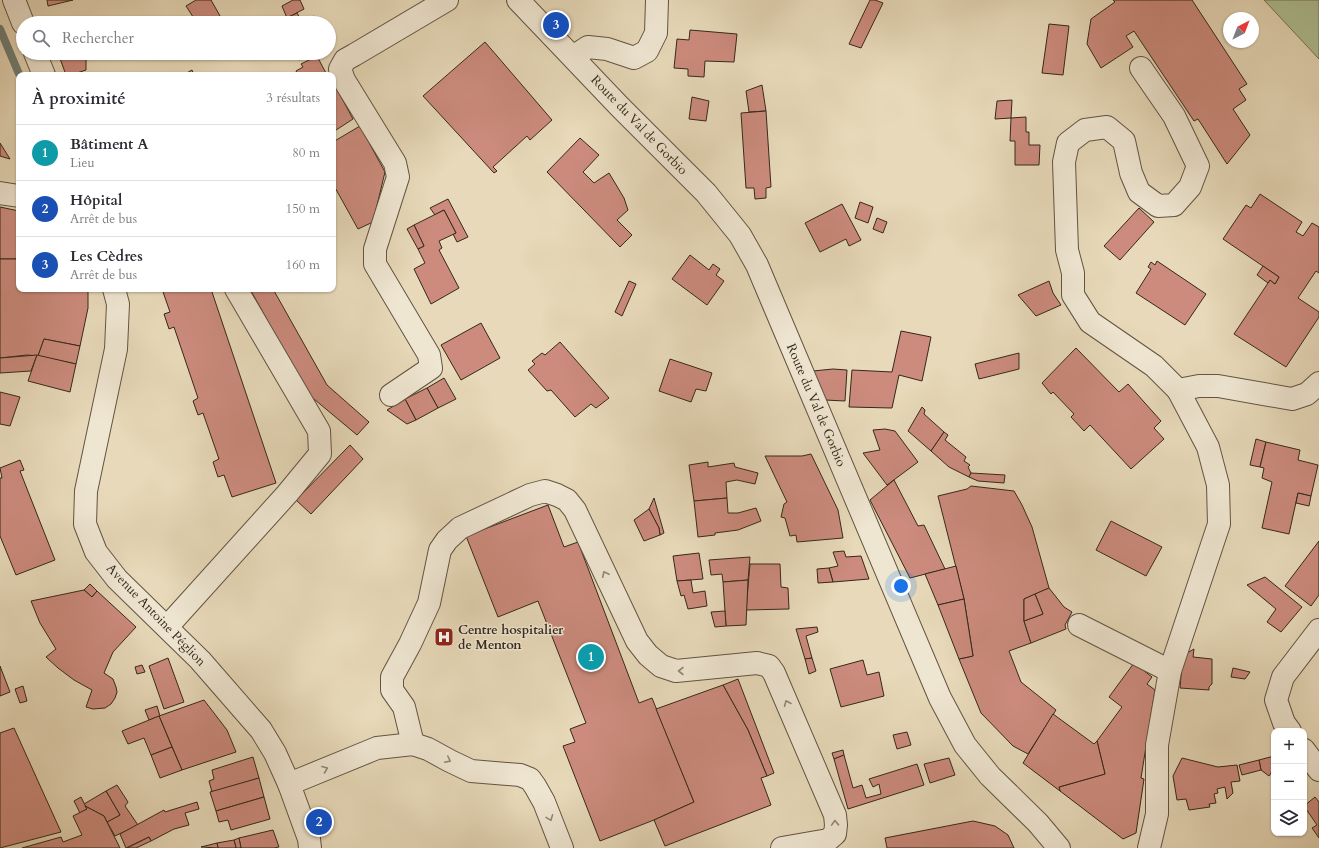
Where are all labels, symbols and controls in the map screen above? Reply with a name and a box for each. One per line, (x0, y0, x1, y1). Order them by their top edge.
pin: 3 (543, 10, 569, 40)
north arrow (1223, 12, 1259, 48)
search box (16, 16, 336, 60)
icon: search (30, 27, 52, 49)
text: Rechercher (62, 28, 134, 48)
street label: Route du Val de Gorbio (587, 71, 691, 179)
text: À proximité (32, 87, 126, 110)
text: 3 résultats (266, 89, 320, 107)
text: Bâtiment A (70, 134, 149, 154)
text: 1 (42, 144, 48, 162)
text: 80 m (292, 144, 320, 162)
text: Lieu (70, 154, 95, 172)
text: Hôpital (70, 190, 122, 210)
text: 2 (42, 200, 48, 218)
text: 150 m (286, 200, 320, 218)
text: Arrêt de bus (70, 210, 137, 228)
text: Les Cèdres (70, 246, 143, 266)
text: 3 (42, 256, 48, 274)
text: 160 m (286, 256, 320, 274)
text: Arrêt de bus (70, 266, 137, 284)
street label: Route du Val de Gorbio (782, 341, 850, 469)
street label: Avenue Antoine Péglion (102, 560, 210, 671)
one-way arrow (602, 571, 610, 578)
your location (891, 576, 911, 596)
place label: Centre hospitalier de Menton (458, 621, 564, 654)
hospital icon: Centre hospitalier de Menton (433, 626, 455, 648)
pin: 1 (578, 642, 604, 672)
one-way arrow (678, 667, 684, 675)
one-way arrow (784, 699, 792, 707)
map controls (1271, 728, 1307, 836)
button: + (1271, 728, 1307, 764)
one-way arrow (444, 755, 451, 763)
button: − (1271, 764, 1307, 800)
one-way arrow (322, 766, 329, 774)
button: layers (1271, 800, 1307, 836)
pin: 2 (306, 807, 332, 837)
one-way arrow (546, 815, 554, 822)
one-way arrow (831, 820, 839, 826)

